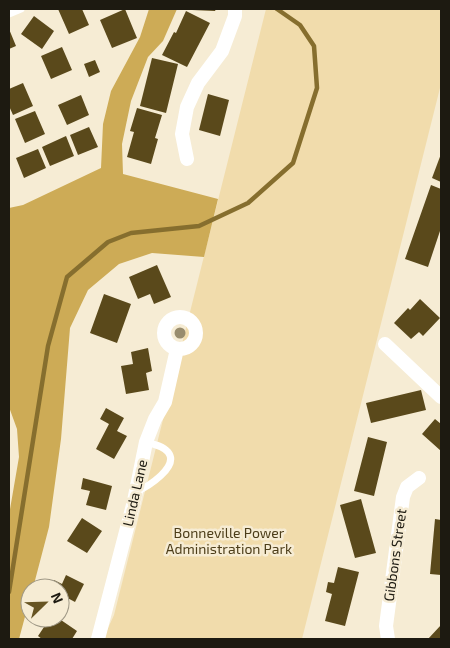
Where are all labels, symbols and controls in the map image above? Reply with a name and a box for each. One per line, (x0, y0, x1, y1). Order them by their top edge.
street label: Linda Lane (119, 458, 150, 528)
street label: Gibbons Street (380, 507, 409, 602)
park label: Bonneville Power Administration Park (166, 524, 292, 557)
north arrow (20, 578, 70, 628)
text: N (48, 590, 67, 606)

